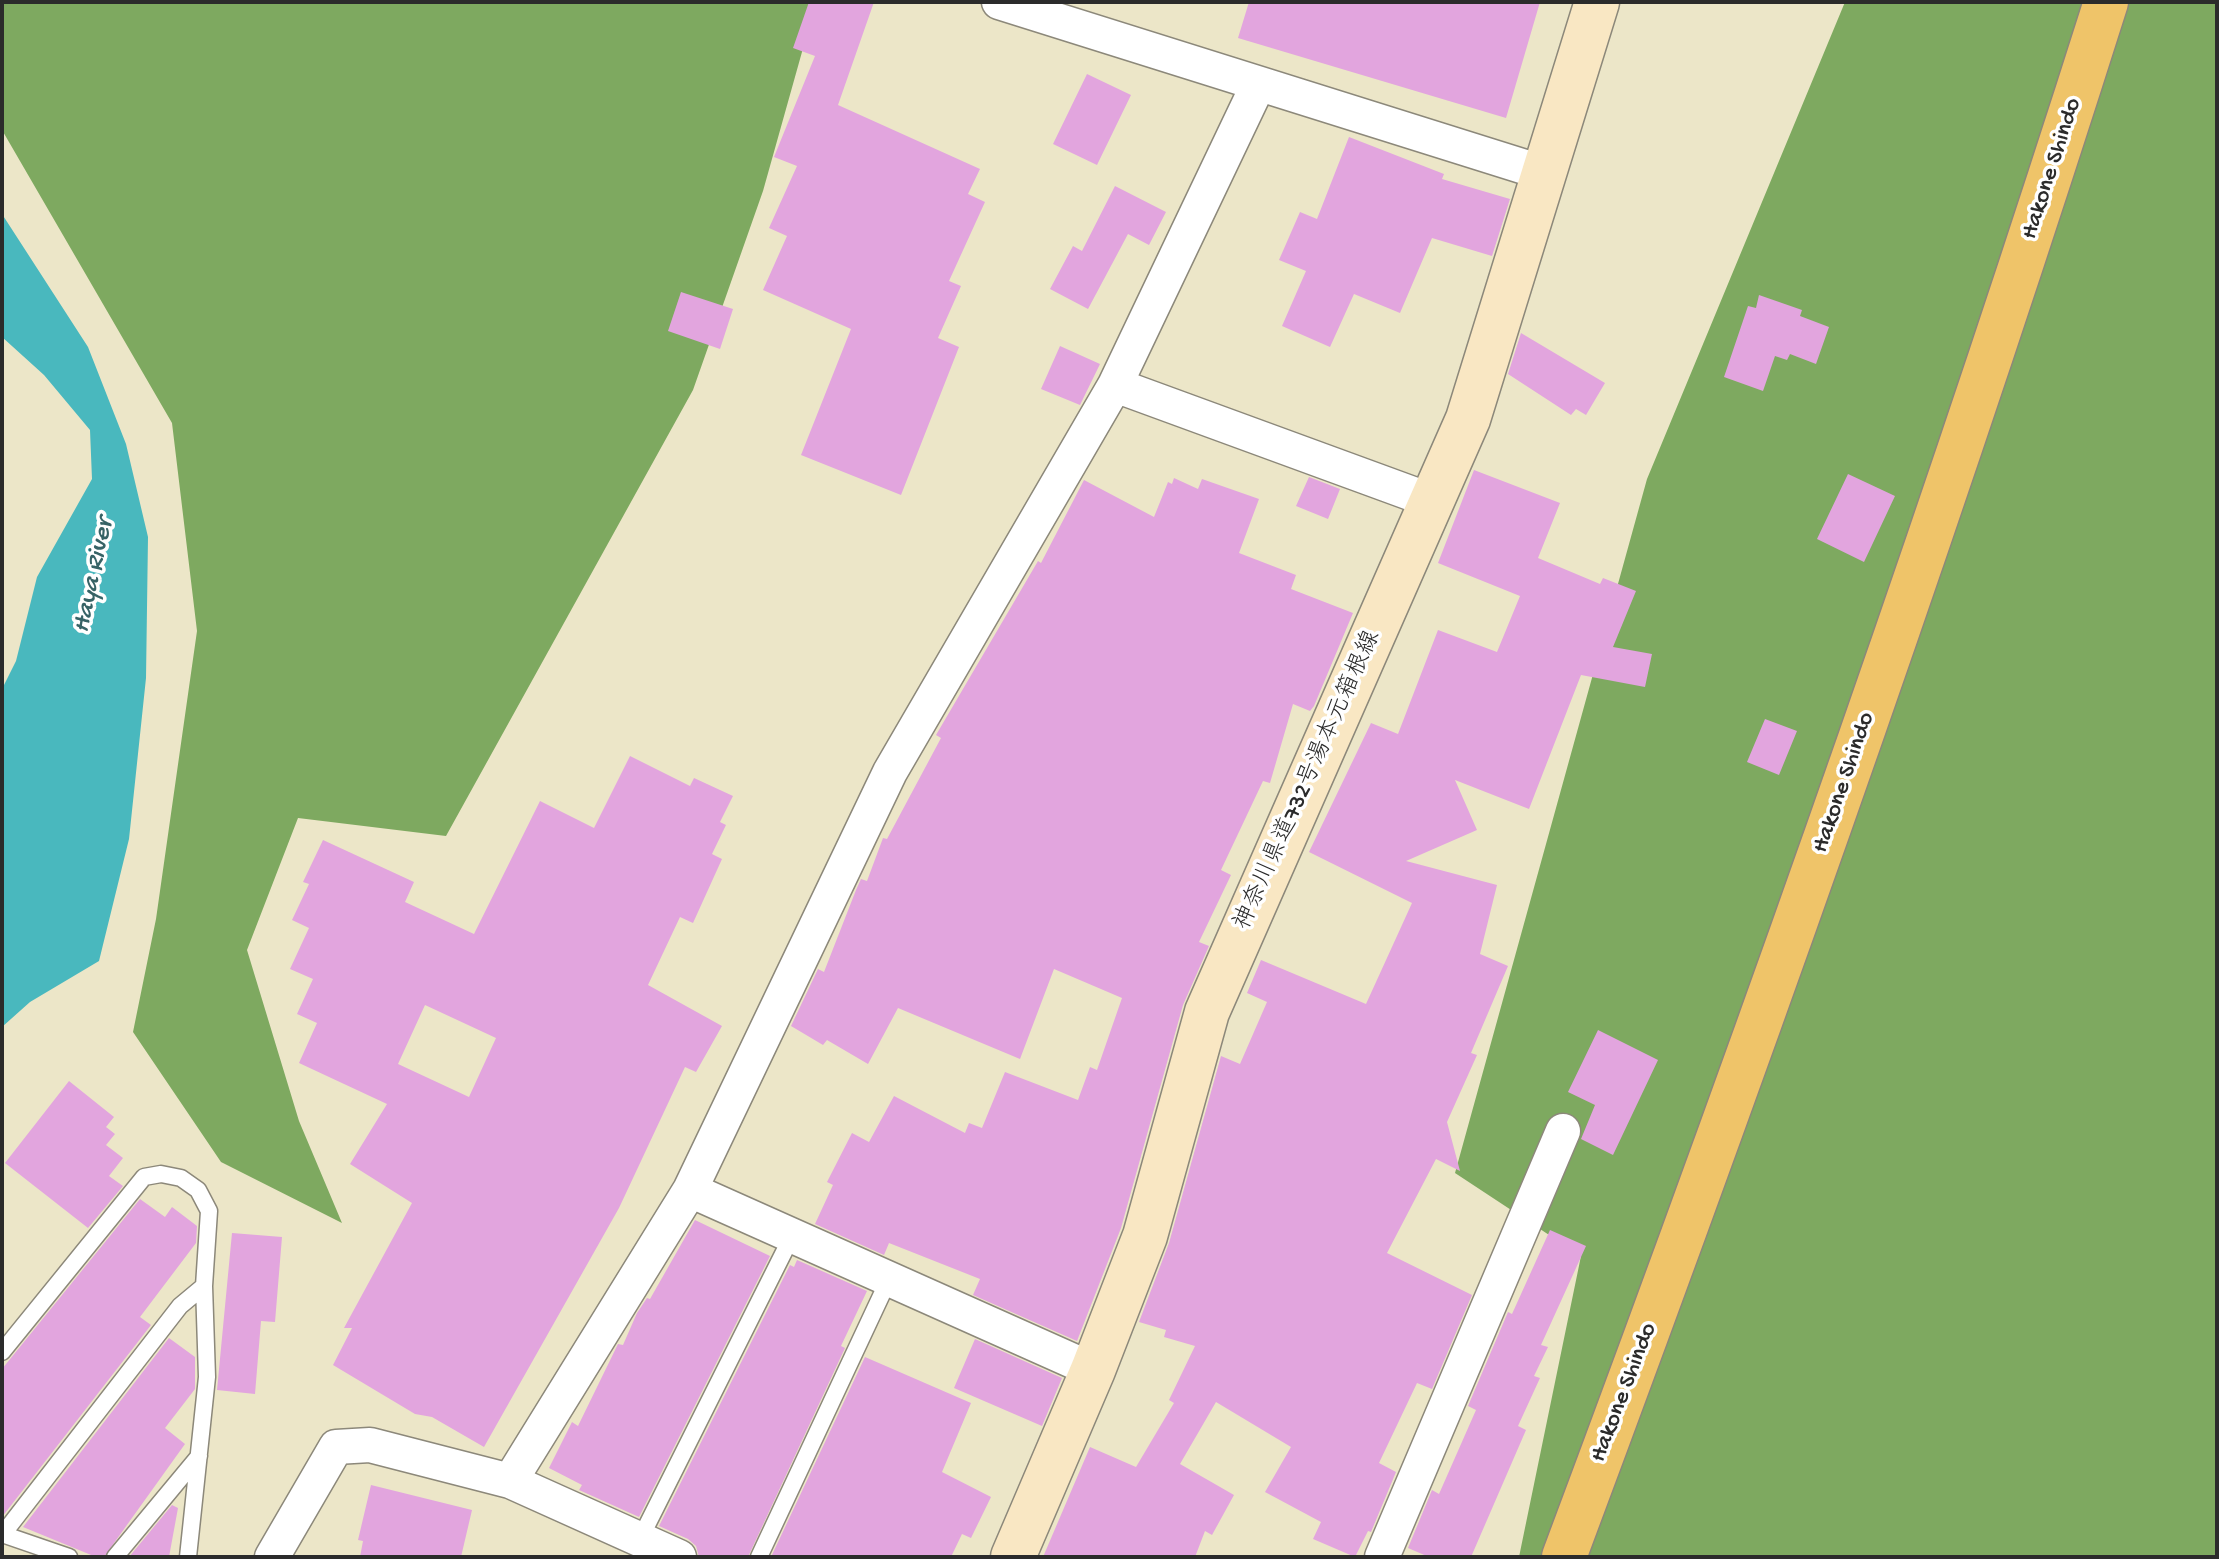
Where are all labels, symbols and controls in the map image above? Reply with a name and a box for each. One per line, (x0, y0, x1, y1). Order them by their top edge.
street label: Hakone Shindo (2017, 95, 2089, 243)
water label: Haya River (68, 516, 122, 636)
street label: 神奈川県道732号湯本元箱根線 (1230, 627, 1388, 935)
street label: Hakone Shindo (1807, 709, 1883, 857)
street label: Hakone Shindo (1585, 1319, 1665, 1467)

